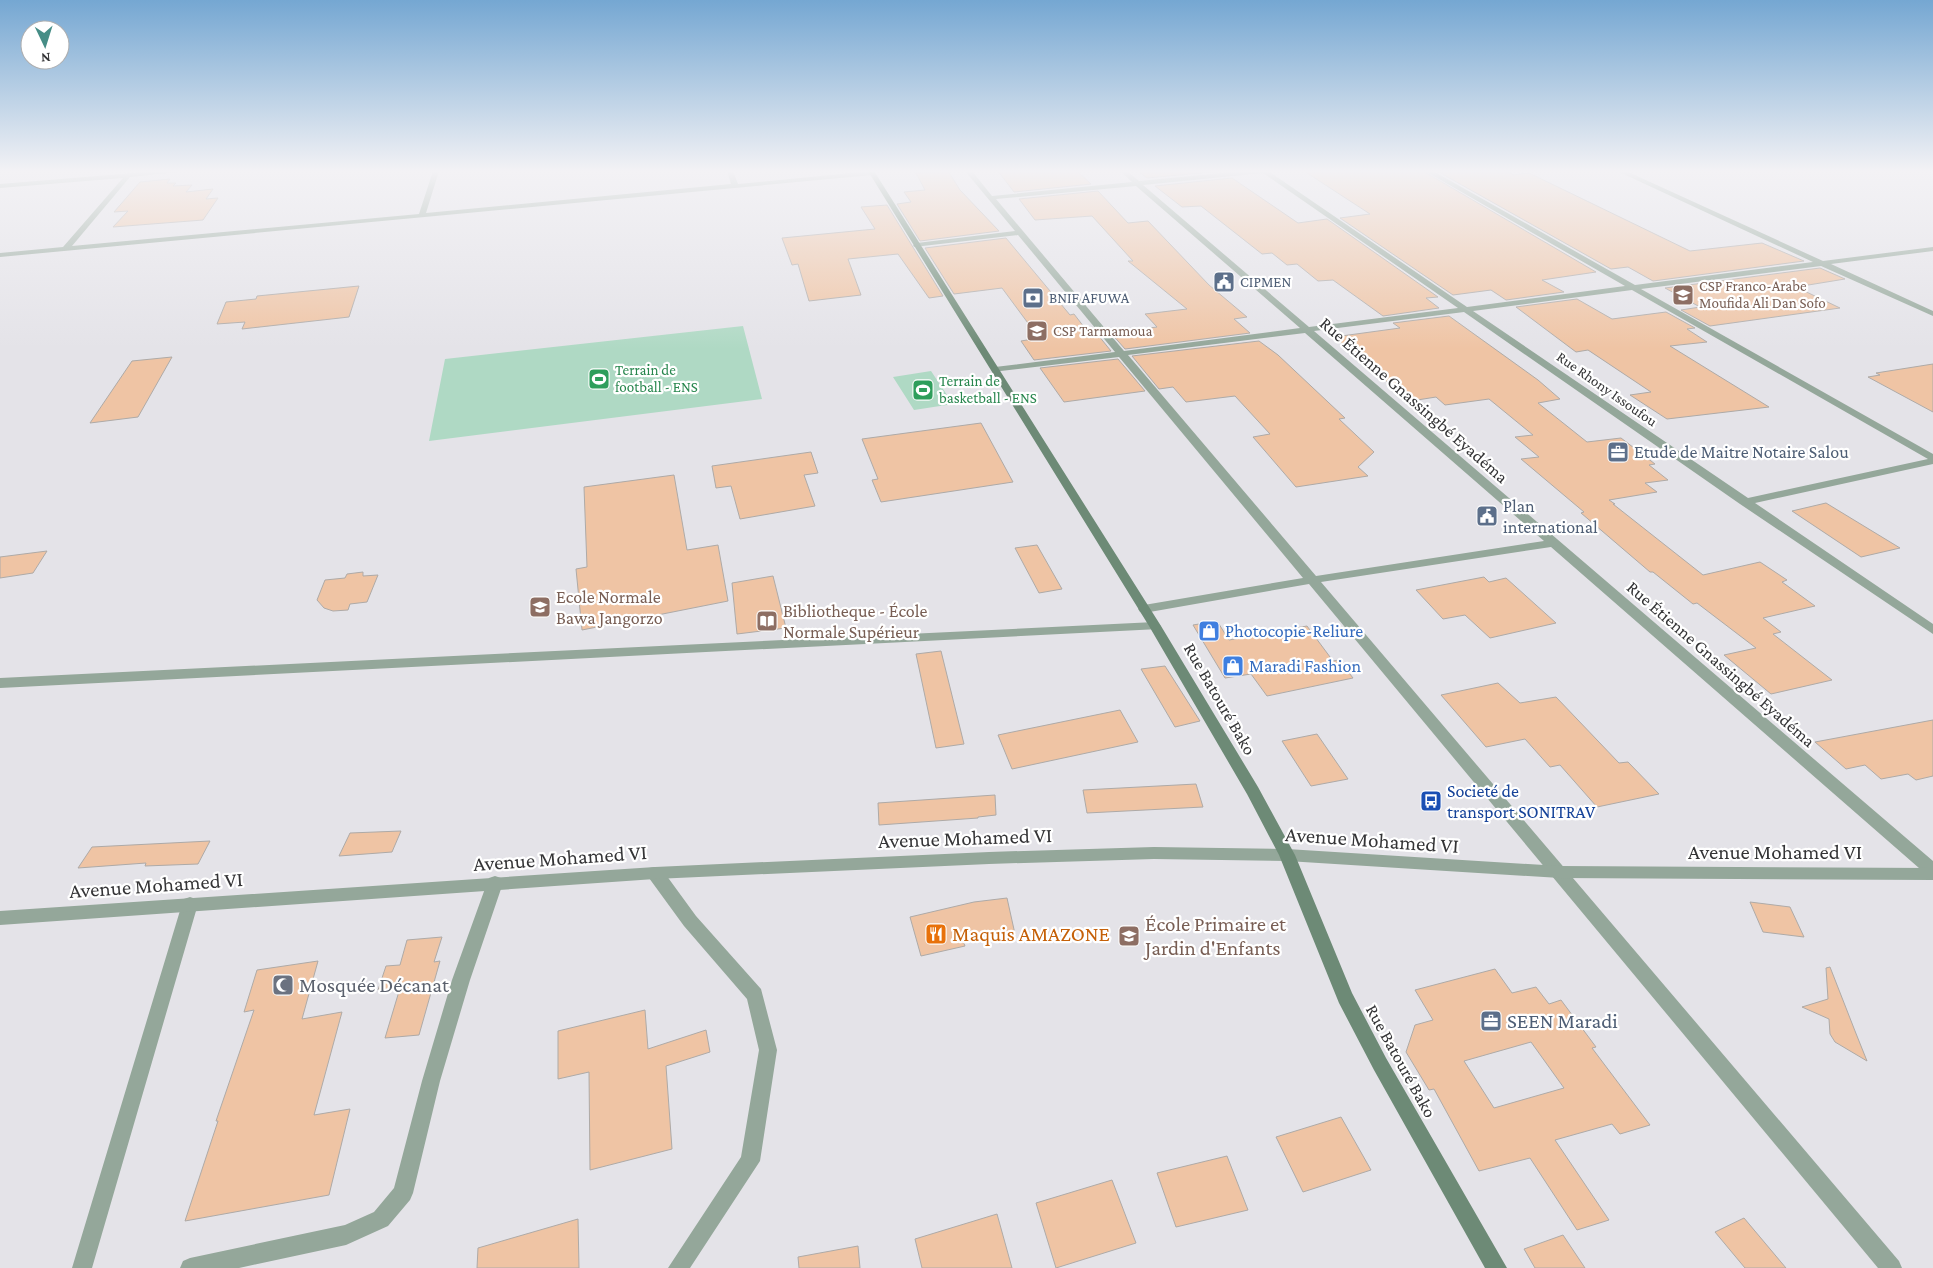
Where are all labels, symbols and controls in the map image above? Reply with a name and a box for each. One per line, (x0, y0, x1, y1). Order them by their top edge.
north arrow (20, 20, 70, 70)
text: N (40, 50, 51, 66)
public building icon: CIPMEN (1212, 270, 1236, 294)
place label: CIPMEN (1240, 274, 1292, 290)
place label: CSP Franco-Arabe Moufida Ali Dan Sofo (1699, 278, 1826, 311)
school or university icon: CSP Franco-Arabe Moufida Ali Dan Sofo (1671, 283, 1695, 307)
bank icon: BNIF AFUWA (1021, 286, 1045, 310)
place label: BNIF AFUWA (1049, 290, 1130, 306)
street label: Rue Étienne Gnassingbé Eyadéma (1316, 313, 1512, 487)
school or university icon: CSP Tarmamoua (1025, 319, 1049, 343)
place label: CSP Tarmamoua (1053, 323, 1153, 339)
street label: Rue Rhony Issoufou (1553, 348, 1660, 430)
place label: Terrain de football - ENS (615, 362, 698, 395)
sports icon: Terrain de football - ENS (587, 367, 611, 391)
place label: Terrain de basketball - ENS (939, 373, 1037, 406)
sports icon: Terrain de basketball - ENS (911, 378, 935, 402)
office icon: Etude de Maitre Notaire Salou (1606, 440, 1630, 464)
place label: Etude de Maitre Notaire Salou (1634, 442, 1849, 462)
place label: Plan international (1503, 496, 1598, 537)
public building icon: Plan international (1475, 504, 1499, 528)
street label: Rue Étienne Gnassingbé Eyadéma (1623, 577, 1819, 751)
place label: Ecole Normale Bawa Jangorzo (556, 587, 663, 628)
school or university icon: Ecole Normale Bawa Jangorzo (528, 595, 552, 619)
place label: Bibliotheque - École Normale Supérieur (783, 601, 927, 642)
library icon: Bibliotheque - École Normale Supérieur (755, 609, 779, 633)
shop icon: Photocopie-Reliure (1197, 619, 1221, 643)
place label: Photocopie-Reliure (1225, 621, 1363, 641)
street label: Rue Batouré Bako (1180, 639, 1260, 759)
shop icon: Maradi Fashion (1221, 654, 1245, 678)
place label: Maradi Fashion (1249, 656, 1361, 676)
place label: Societé de transport SONITRAV (1447, 781, 1596, 822)
bus stop icon: Societé de transport SONITRAV (1419, 789, 1443, 813)
street label: Avenue Mohamed VI (1284, 822, 1460, 858)
street label: Avenue Mohamed VI (878, 823, 1052, 853)
street label: Avenue Mohamed VI (472, 840, 648, 876)
street label: Avenue Mohamed VI (1688, 840, 1862, 864)
street label: Avenue Mohamed VI (68, 867, 244, 903)
place label: École Primaire et Jardin d'Enfants (1143, 912, 1287, 960)
restaurant icon: Maquis AMAZONE (924, 922, 948, 946)
place label: Maquis AMAZONE (952, 922, 1110, 946)
school or university icon: École Primaire et Jardin d'Enfants (1117, 924, 1141, 948)
mosque icon: Mosquée Décanat (271, 973, 295, 997)
place label: Mosquée Décanat (299, 973, 450, 997)
street label: Rue Batouré Bako (1362, 1001, 1440, 1121)
office icon: SEEN Maradi (1479, 1009, 1503, 1033)
place label: SEEN Maradi (1507, 1009, 1618, 1033)

